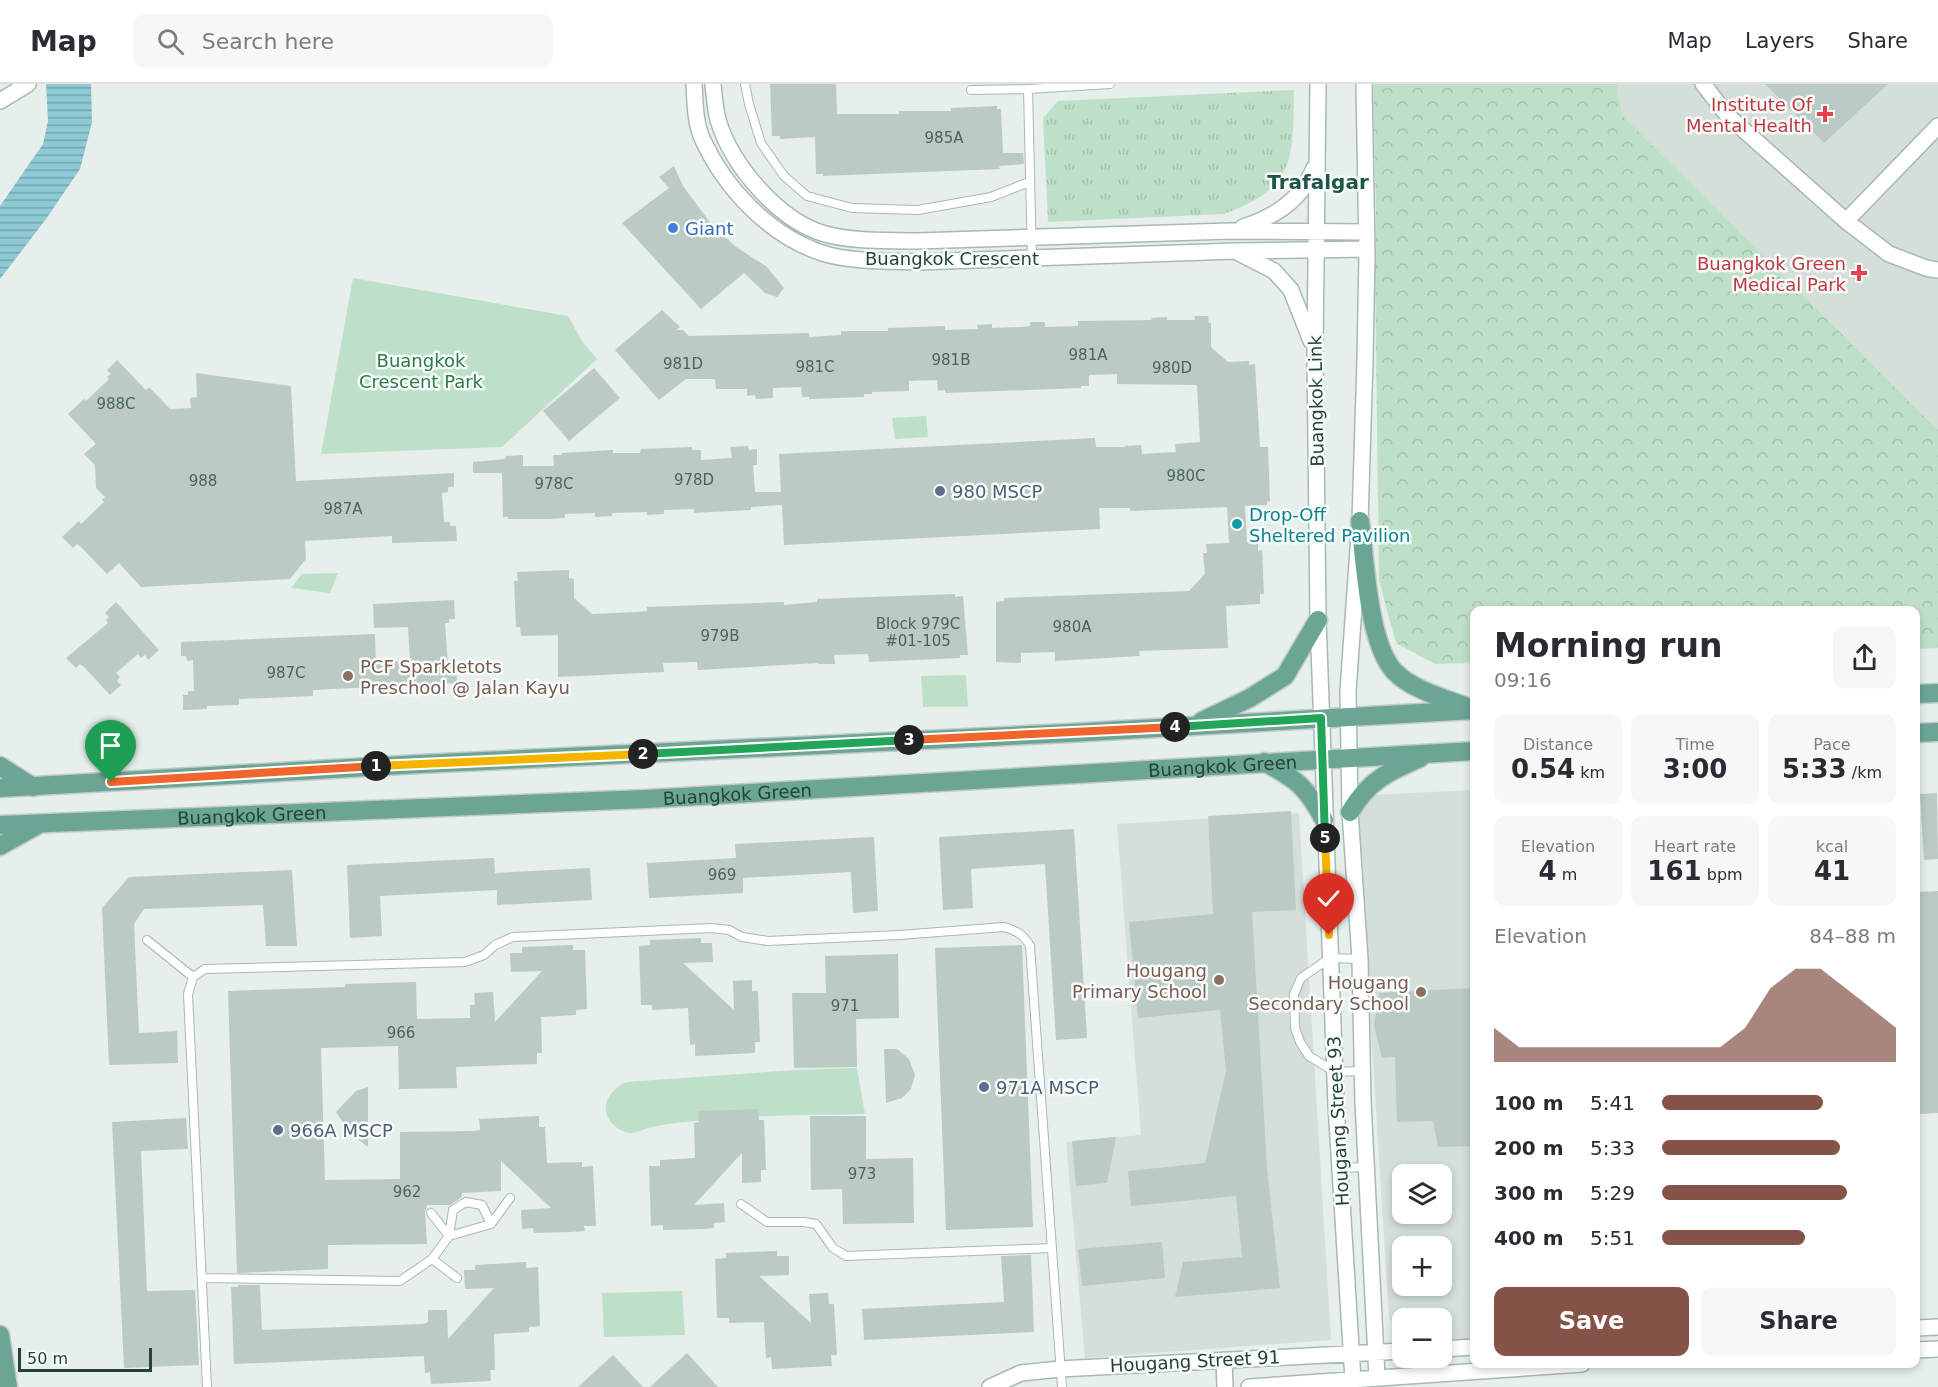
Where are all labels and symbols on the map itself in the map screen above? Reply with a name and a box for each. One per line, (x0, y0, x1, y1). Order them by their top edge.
place label: Institute Of Mental Health (1686, 94, 1813, 136)
marker: Institute Of Mental Health (1816, 105, 1834, 123)
house number: 985A (925, 129, 964, 147)
district label: Trafalgar (1267, 170, 1369, 194)
place label: Giant (685, 218, 733, 239)
marker: Giant (666, 221, 680, 235)
street label: Buangkok Crescent (865, 248, 1039, 269)
place label: Buangkok Green Medical Park (1697, 253, 1847, 295)
marker: Buangkok Green Medical Park (1850, 264, 1868, 282)
street label: Buangkok Link (1304, 335, 1328, 467)
house number: 981A (1069, 346, 1108, 364)
park label: Buangkok Crescent Park (359, 350, 484, 392)
house number: 981B (932, 351, 970, 369)
house number: 981D (663, 355, 703, 373)
house number: 981C (795, 358, 835, 376)
house number: 980D (1152, 359, 1192, 377)
house number: 988C (96, 395, 136, 413)
house number: 980C (1166, 467, 1206, 485)
house number: 978D (674, 471, 714, 489)
house number: 988 (189, 472, 217, 490)
house number: 978C (534, 475, 574, 493)
place label: 980 MSCP (952, 481, 1043, 502)
marker: 980 MSCP (933, 484, 947, 498)
house number: 987A (324, 500, 363, 518)
place label: Drop-Off Sheltered Pavilion (1249, 504, 1410, 546)
marker: Drop-Off Sheltered Pavilion (1230, 517, 1244, 531)
house number: Block 979C #01-105 (876, 615, 960, 650)
house number: 980A (1053, 618, 1092, 636)
house number: 979B (701, 627, 739, 645)
place label: PCF Sparkletots Preschool @ Jalan Kayu (360, 656, 570, 698)
house number: 987C (266, 664, 306, 682)
marker: PCF Sparkletots Preschool @ Jalan Kayu (341, 669, 355, 683)
pin: 4 (1160, 712, 1190, 742)
pin (85, 720, 136, 782)
pin: 3 (894, 725, 924, 755)
pin: 2 (628, 739, 658, 769)
pin: 1 (361, 751, 391, 781)
street label: Buangkok Green (1147, 751, 1298, 780)
street label: Buangkok Green (662, 779, 812, 809)
street label: Buangkok Green (177, 801, 327, 828)
pin: 5 (1310, 823, 1340, 853)
house number: 969 (708, 866, 736, 884)
pin (1303, 873, 1354, 935)
place label: Hougang Primary School (1072, 960, 1207, 1002)
place label: Hougang Secondary School (1248, 972, 1409, 1014)
marker: Hougang Primary School (1212, 973, 1226, 987)
marker: Hougang Secondary School (1414, 985, 1428, 999)
house number: 971 (831, 997, 859, 1015)
house number: 966 (387, 1024, 415, 1042)
street label: Hougang Street 93 (1323, 1035, 1353, 1207)
place label: 971A MSCP (996, 1077, 1099, 1098)
marker: 971A MSCP (977, 1080, 991, 1094)
place label: 966A MSCP (290, 1120, 393, 1141)
marker: 966A MSCP (271, 1123, 285, 1137)
house number: 973 (848, 1165, 876, 1183)
house number: 962 (393, 1183, 421, 1201)
scale bar (18, 1345, 152, 1372)
street label: Hougang Street 91 (1109, 1346, 1281, 1376)

